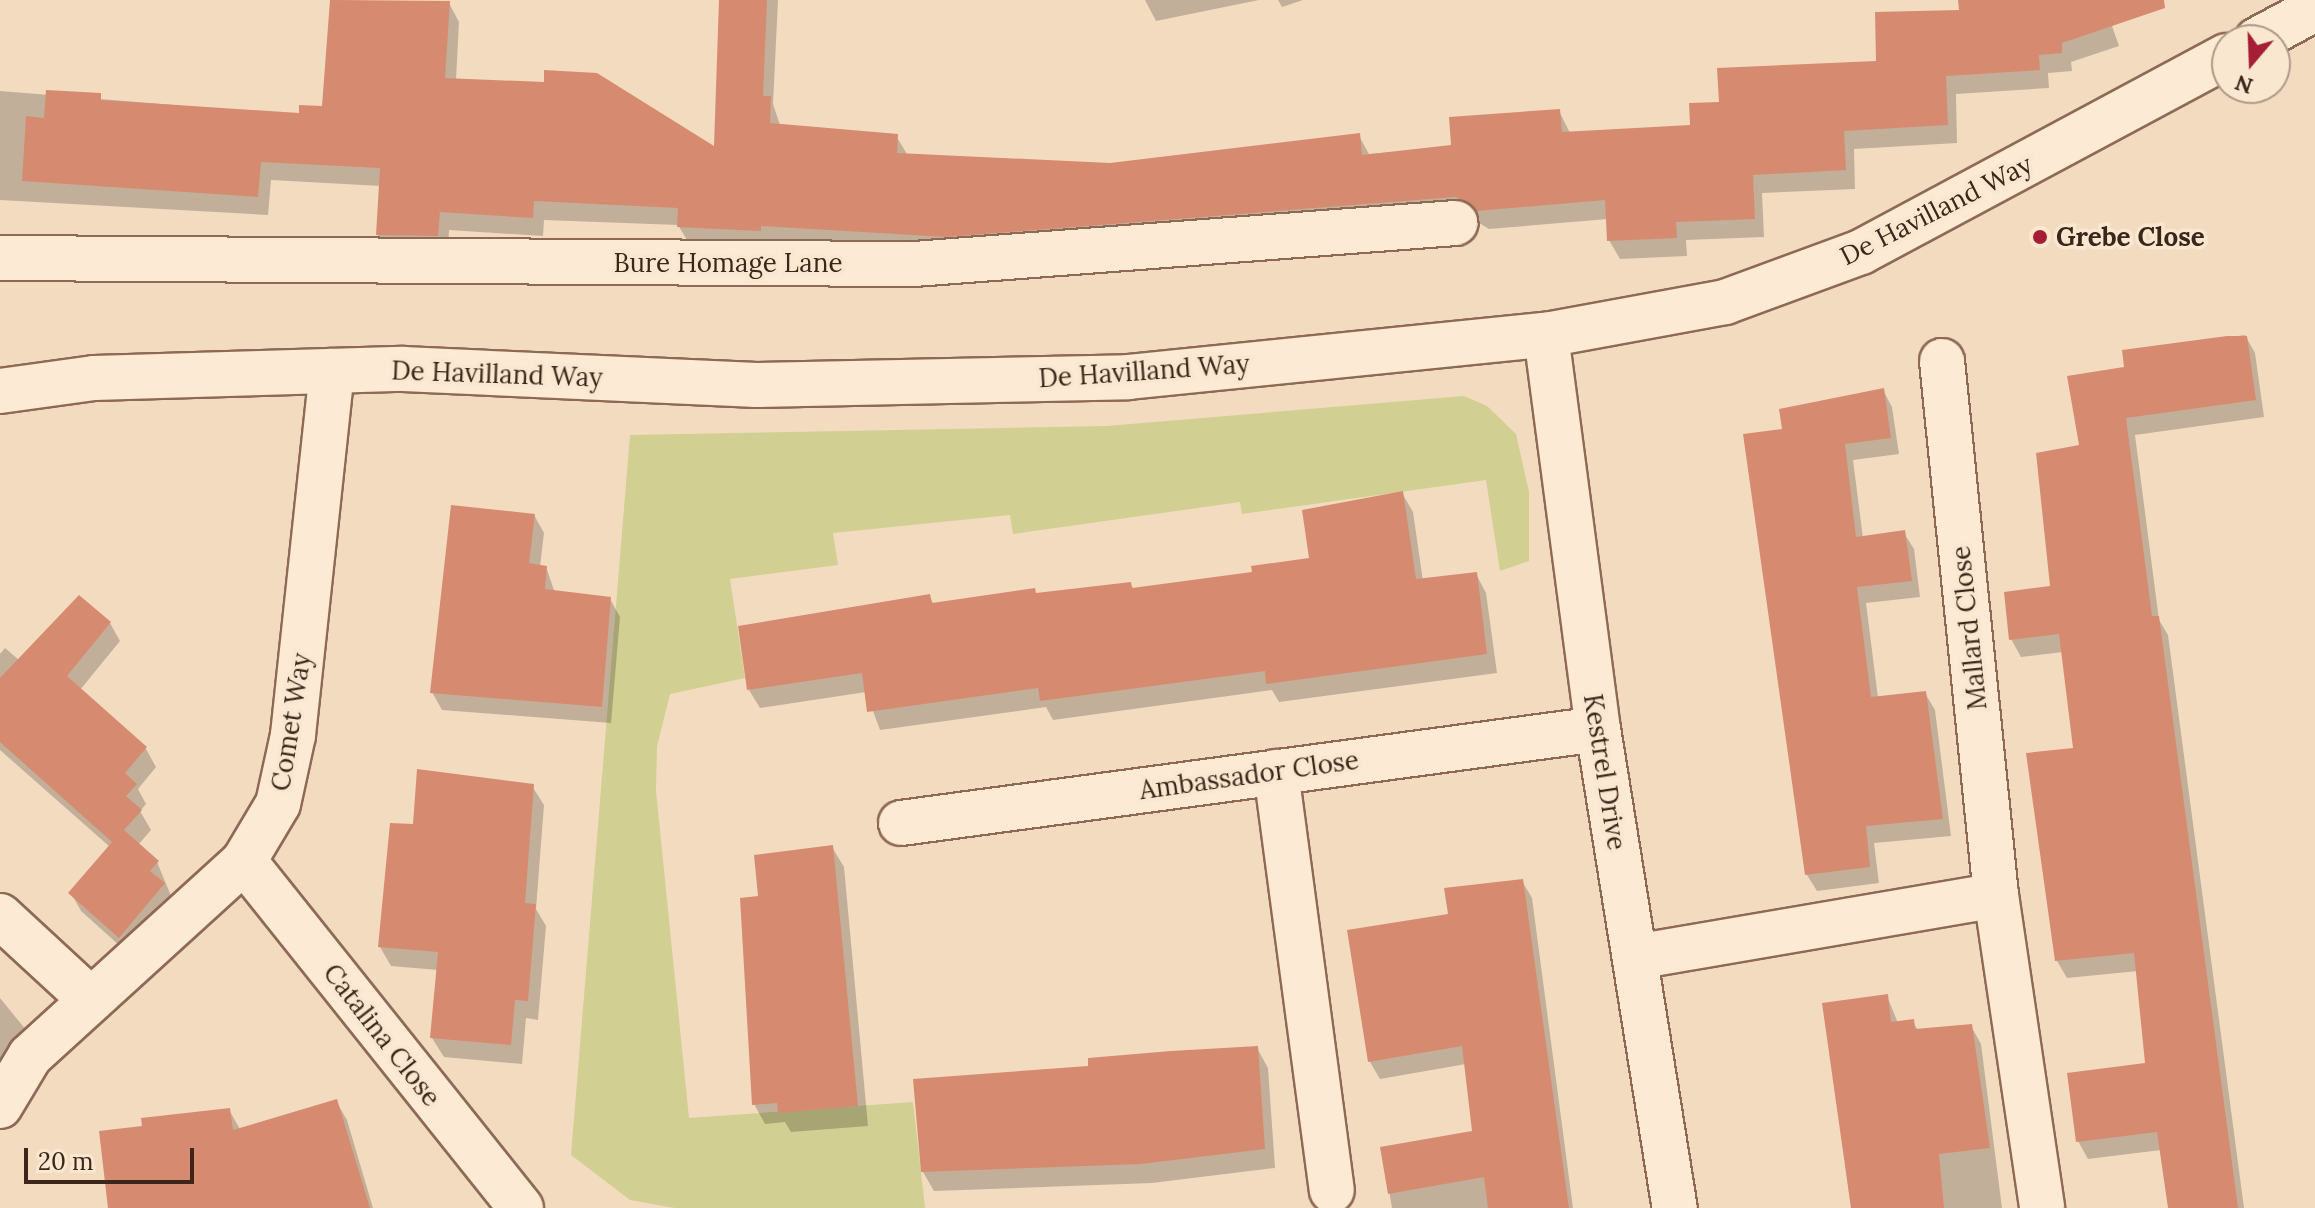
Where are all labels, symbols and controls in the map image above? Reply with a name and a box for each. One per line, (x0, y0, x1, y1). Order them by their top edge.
north arrow (2211, 24, 2291, 104)
text: N (2231, 69, 2256, 101)
street label: De Havilland Way (1835, 148, 2037, 272)
place label: Grebe Close (2056, 221, 2205, 253)
marker: Grebe Close (2031, 228, 2049, 246)
street label: Bure Homage Lane (613, 247, 843, 279)
street label: De Havilland Way (1037, 348, 1251, 394)
street label: De Havilland Way (391, 355, 603, 393)
street label: Mallard Close (1945, 544, 1993, 712)
street label: Comet Way (265, 651, 317, 793)
street label: Kestrel Drive (1577, 692, 1633, 852)
street label: Ambassador Close (1137, 744, 1361, 806)
street label: Catalina Close (317, 958, 447, 1112)
scale bar (28, 1132, 198, 1182)
text: 20 m (38, 1146, 94, 1177)

